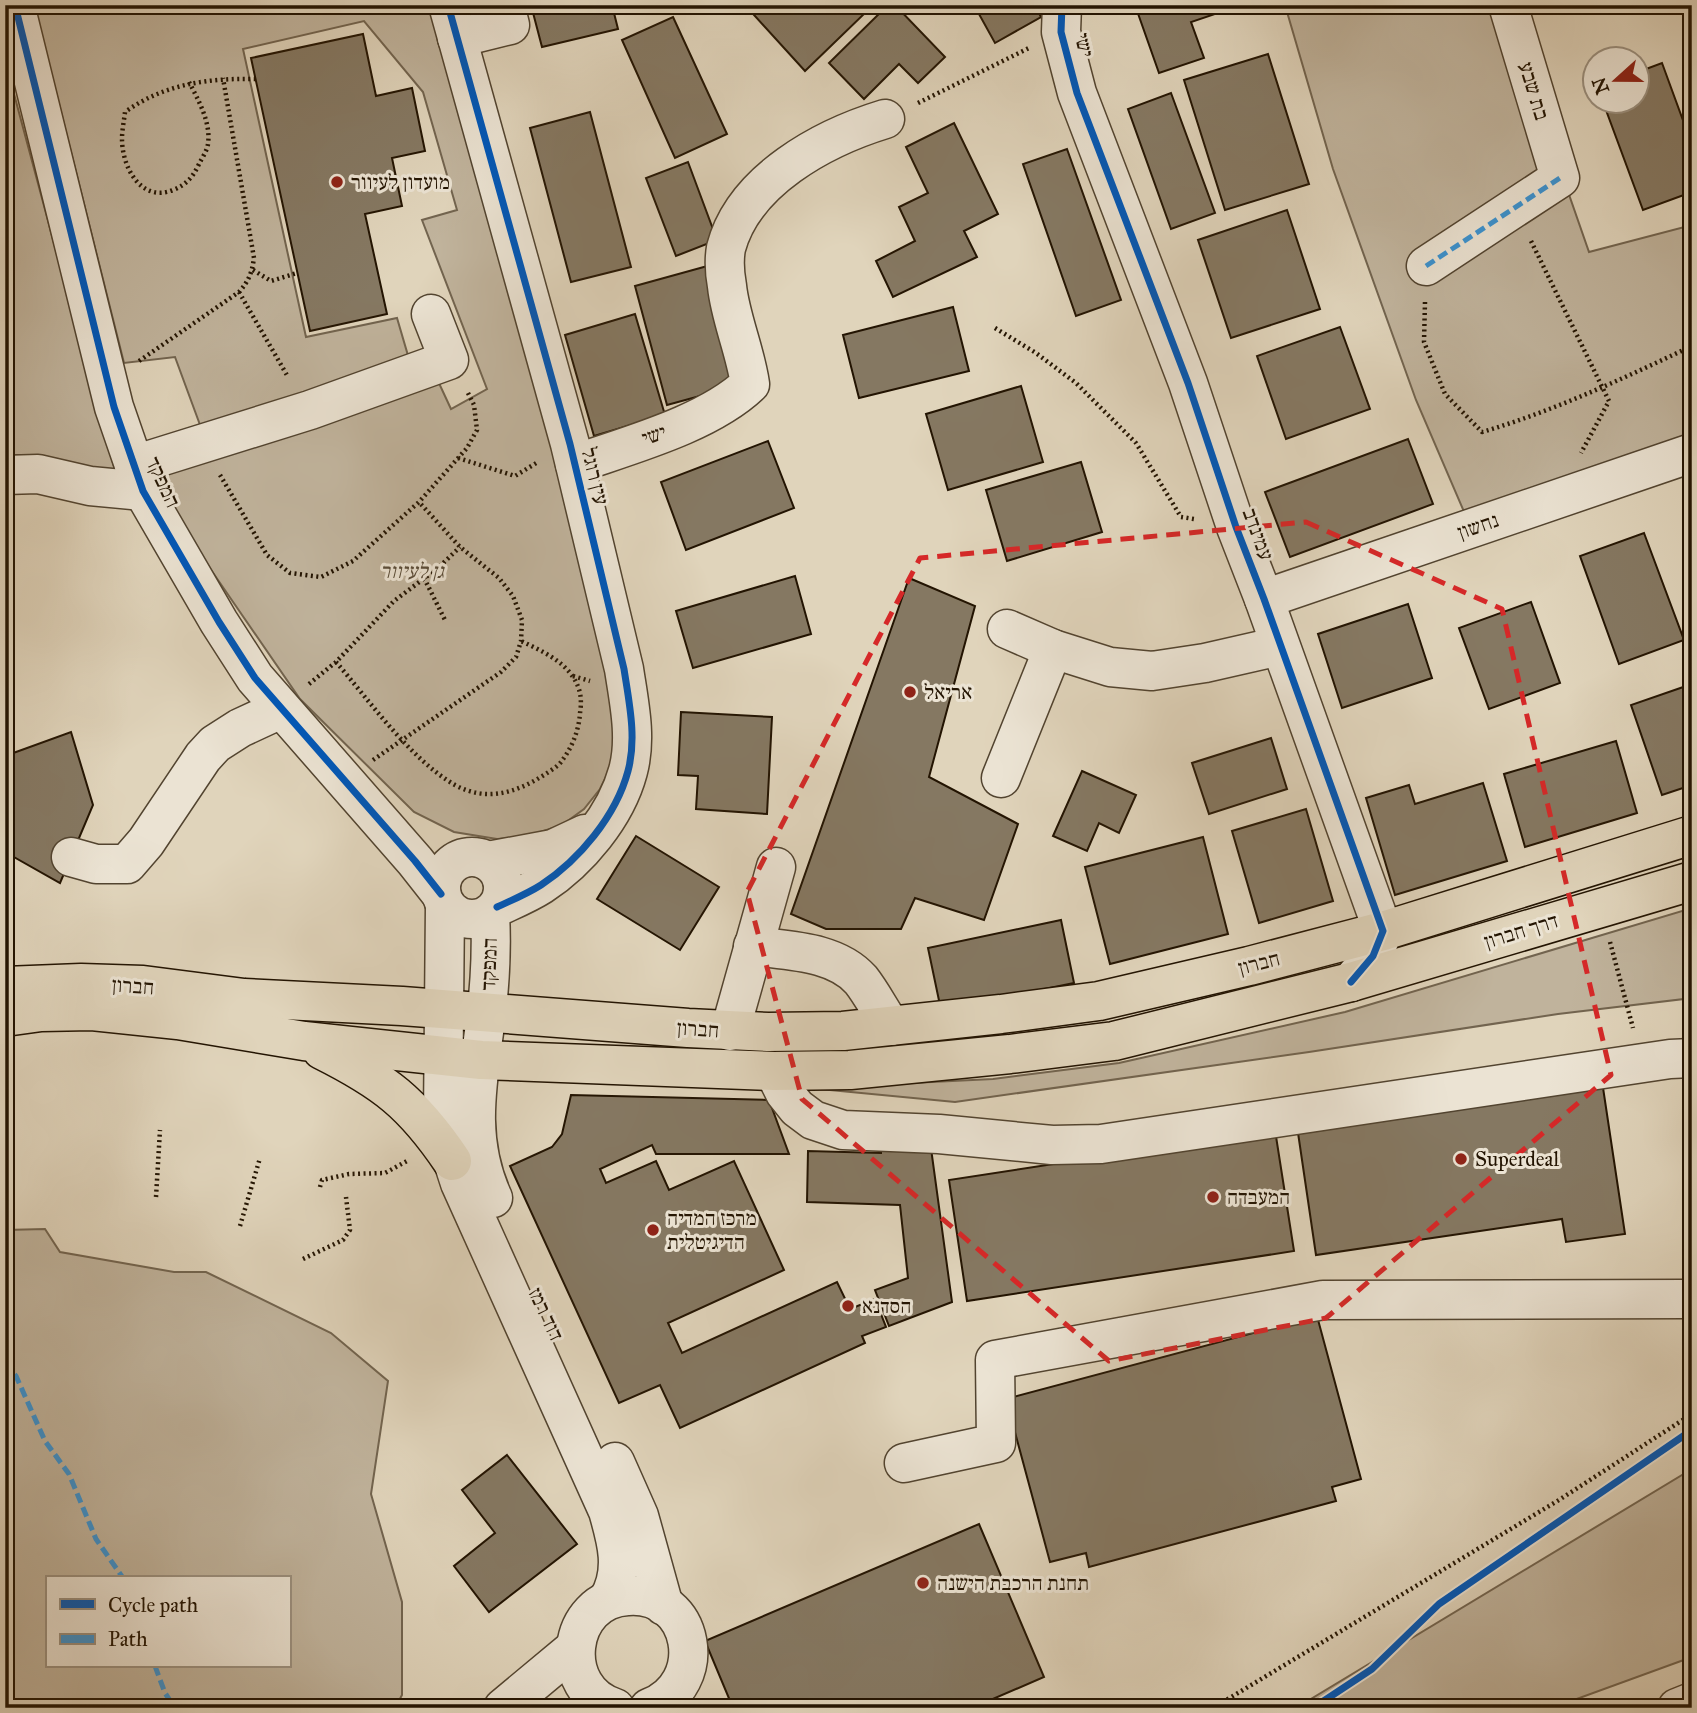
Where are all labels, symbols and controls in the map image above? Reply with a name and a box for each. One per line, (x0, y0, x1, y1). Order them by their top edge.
street label: ישי (1069, 30, 1099, 60)
north arrow (1582, 46, 1652, 116)
street label: בת שבע (1513, 59, 1555, 123)
text: N (1587, 74, 1614, 98)
place label: מועדון לעיוור (351, 169, 450, 195)
marker: מועדון לעיוור (329, 174, 345, 190)
street label: ישי (638, 419, 670, 451)
street label: עין רוגל (575, 445, 615, 507)
street label: המפקד (140, 452, 186, 512)
street label: עמינדב (1237, 504, 1279, 564)
street label: נחשון (1454, 507, 1502, 545)
park label: גן לעיוור (380, 558, 446, 584)
place label: אריאל (924, 679, 972, 705)
marker: אריאל (902, 684, 918, 700)
street label: דרך חברון (1481, 907, 1561, 955)
street label: המפקד (475, 937, 503, 991)
street label: חברון (1235, 945, 1283, 981)
street label: חברון (111, 972, 155, 1000)
street label: חברון (676, 1015, 720, 1043)
place label: Superdeal (1475, 1146, 1559, 1172)
marker: Superdeal (1453, 1151, 1469, 1167)
place label: המעבדה (1227, 1184, 1290, 1210)
marker: המעבדה (1205, 1189, 1221, 1205)
place label: מרכז המדיה הדיגיטלית (667, 1205, 757, 1255)
marker: מרכז המדיה הדיגיטלית (645, 1222, 661, 1238)
street label: דוד רמז (522, 1283, 570, 1345)
place label: הסדנא (862, 1293, 911, 1319)
marker: הסדנא (840, 1298, 856, 1314)
place label: תחנת הרכבת הישנה (937, 1570, 1089, 1596)
marker: תחנת הרכבת הישנה (915, 1575, 931, 1591)
legend (46, 1576, 290, 1668)
text: Cycle path (108, 1592, 199, 1618)
text: Path (108, 1626, 148, 1652)

